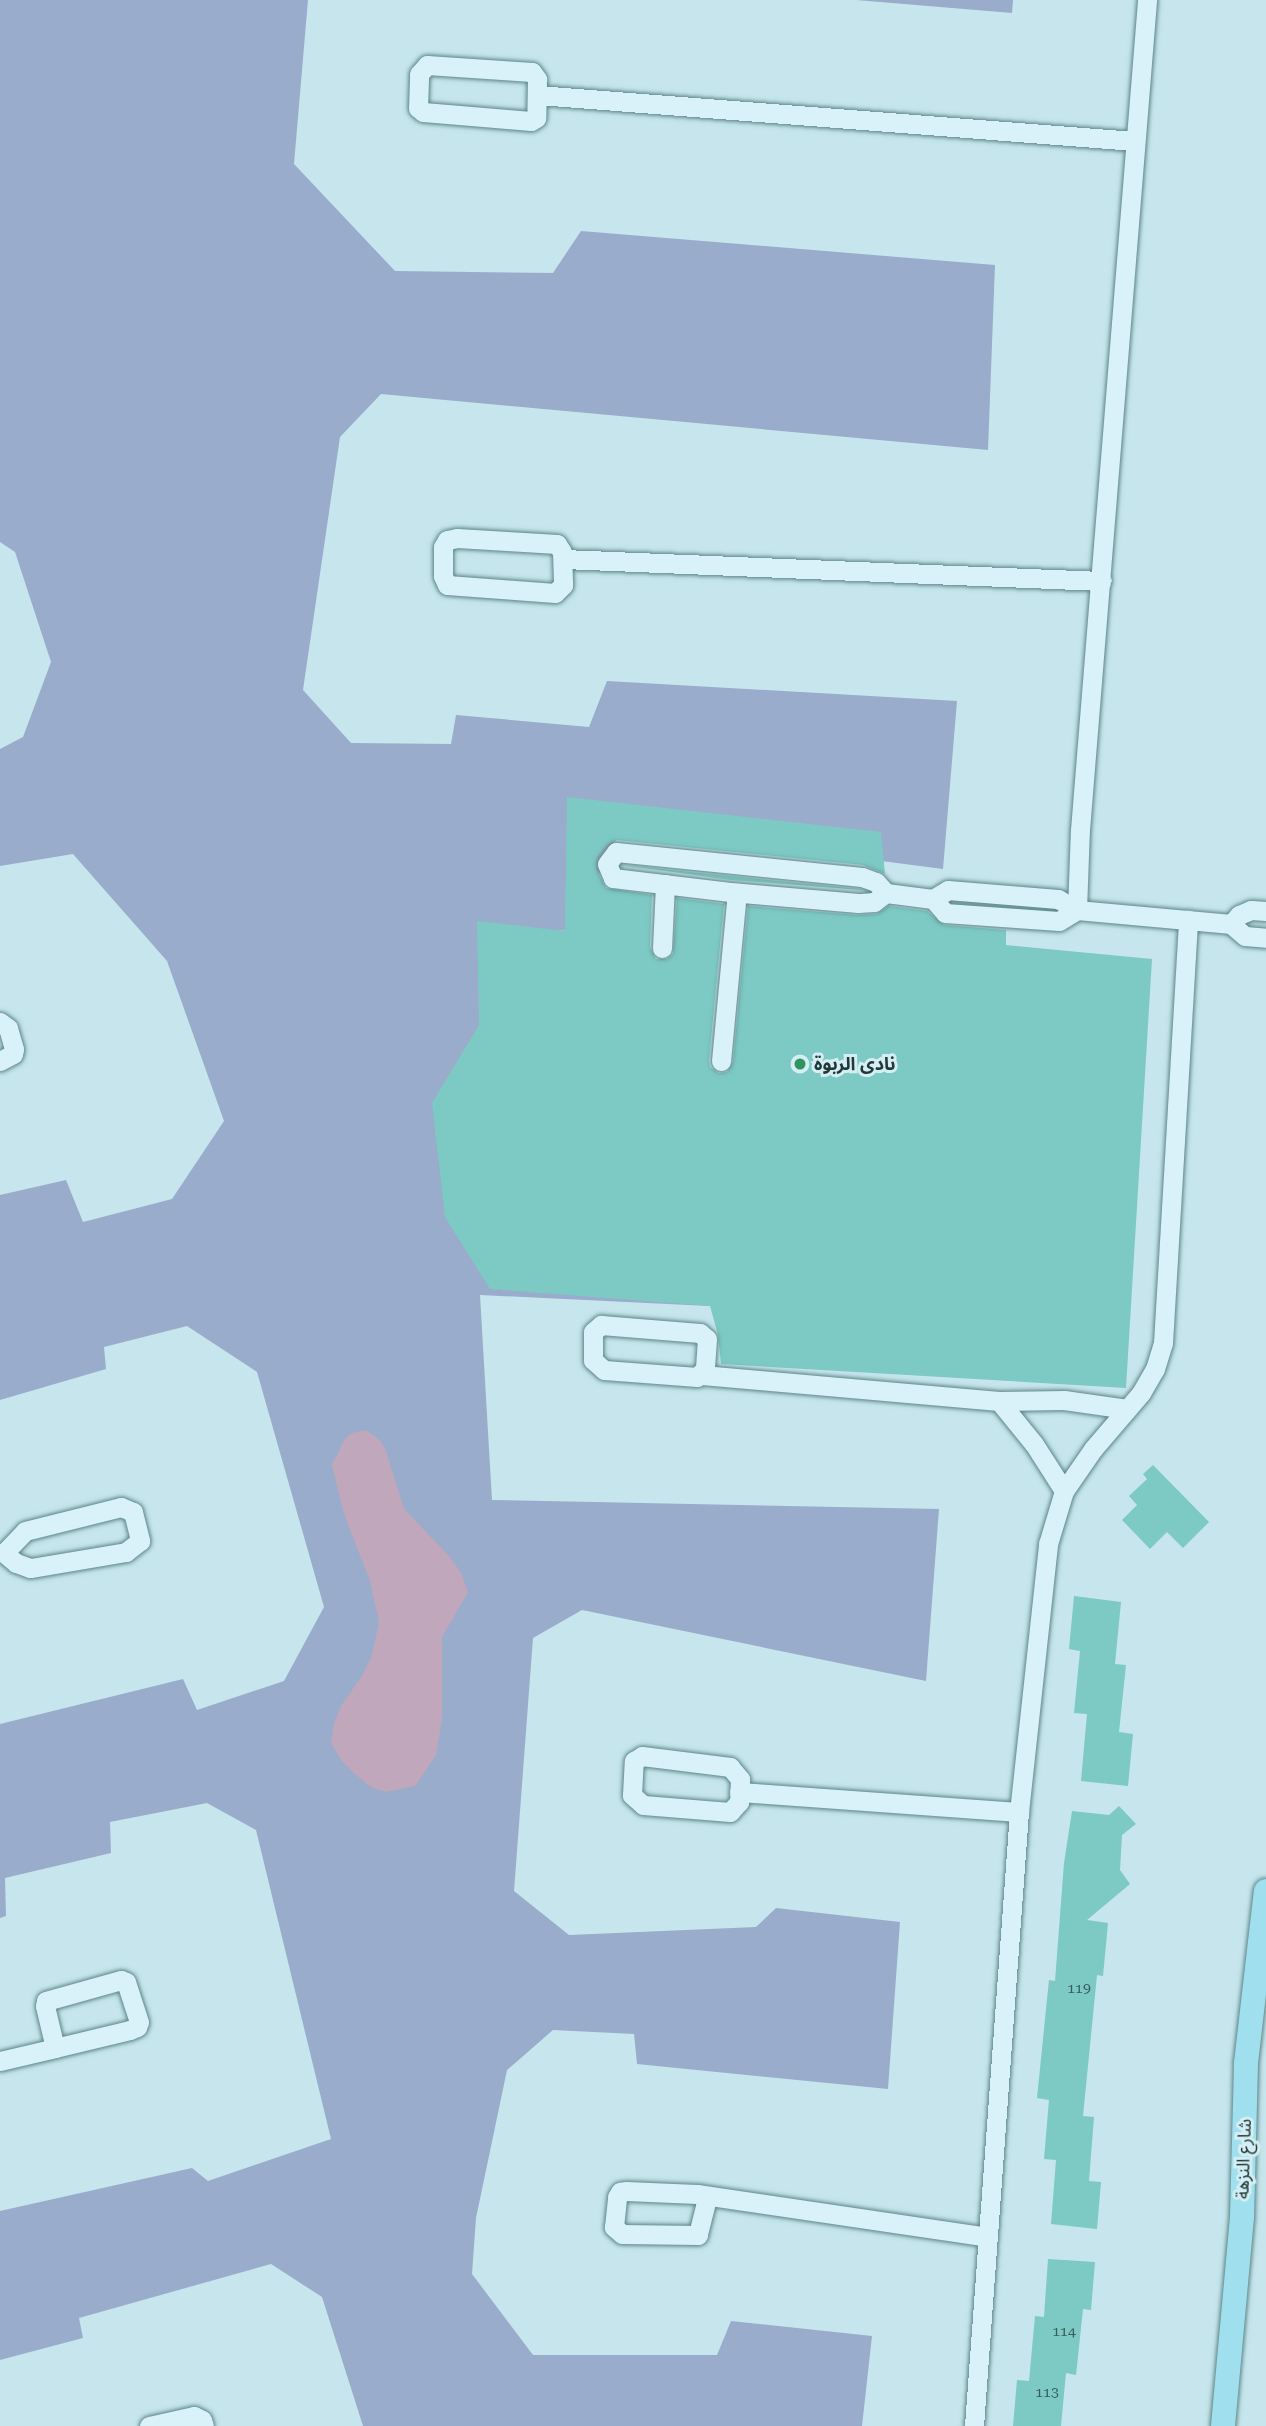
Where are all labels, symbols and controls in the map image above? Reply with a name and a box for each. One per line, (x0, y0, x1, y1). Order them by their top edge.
place label: نادى الربوة (814, 1053, 896, 1075)
marker: نادى الربوة (792, 1056, 808, 1072)
house number: 119 (1067, 1980, 1091, 1996)
street label: شارع النزهة (1232, 2119, 1256, 2199)
house number: 114 (1052, 2323, 1076, 2339)
house number: 113 (1035, 2384, 1059, 2400)

